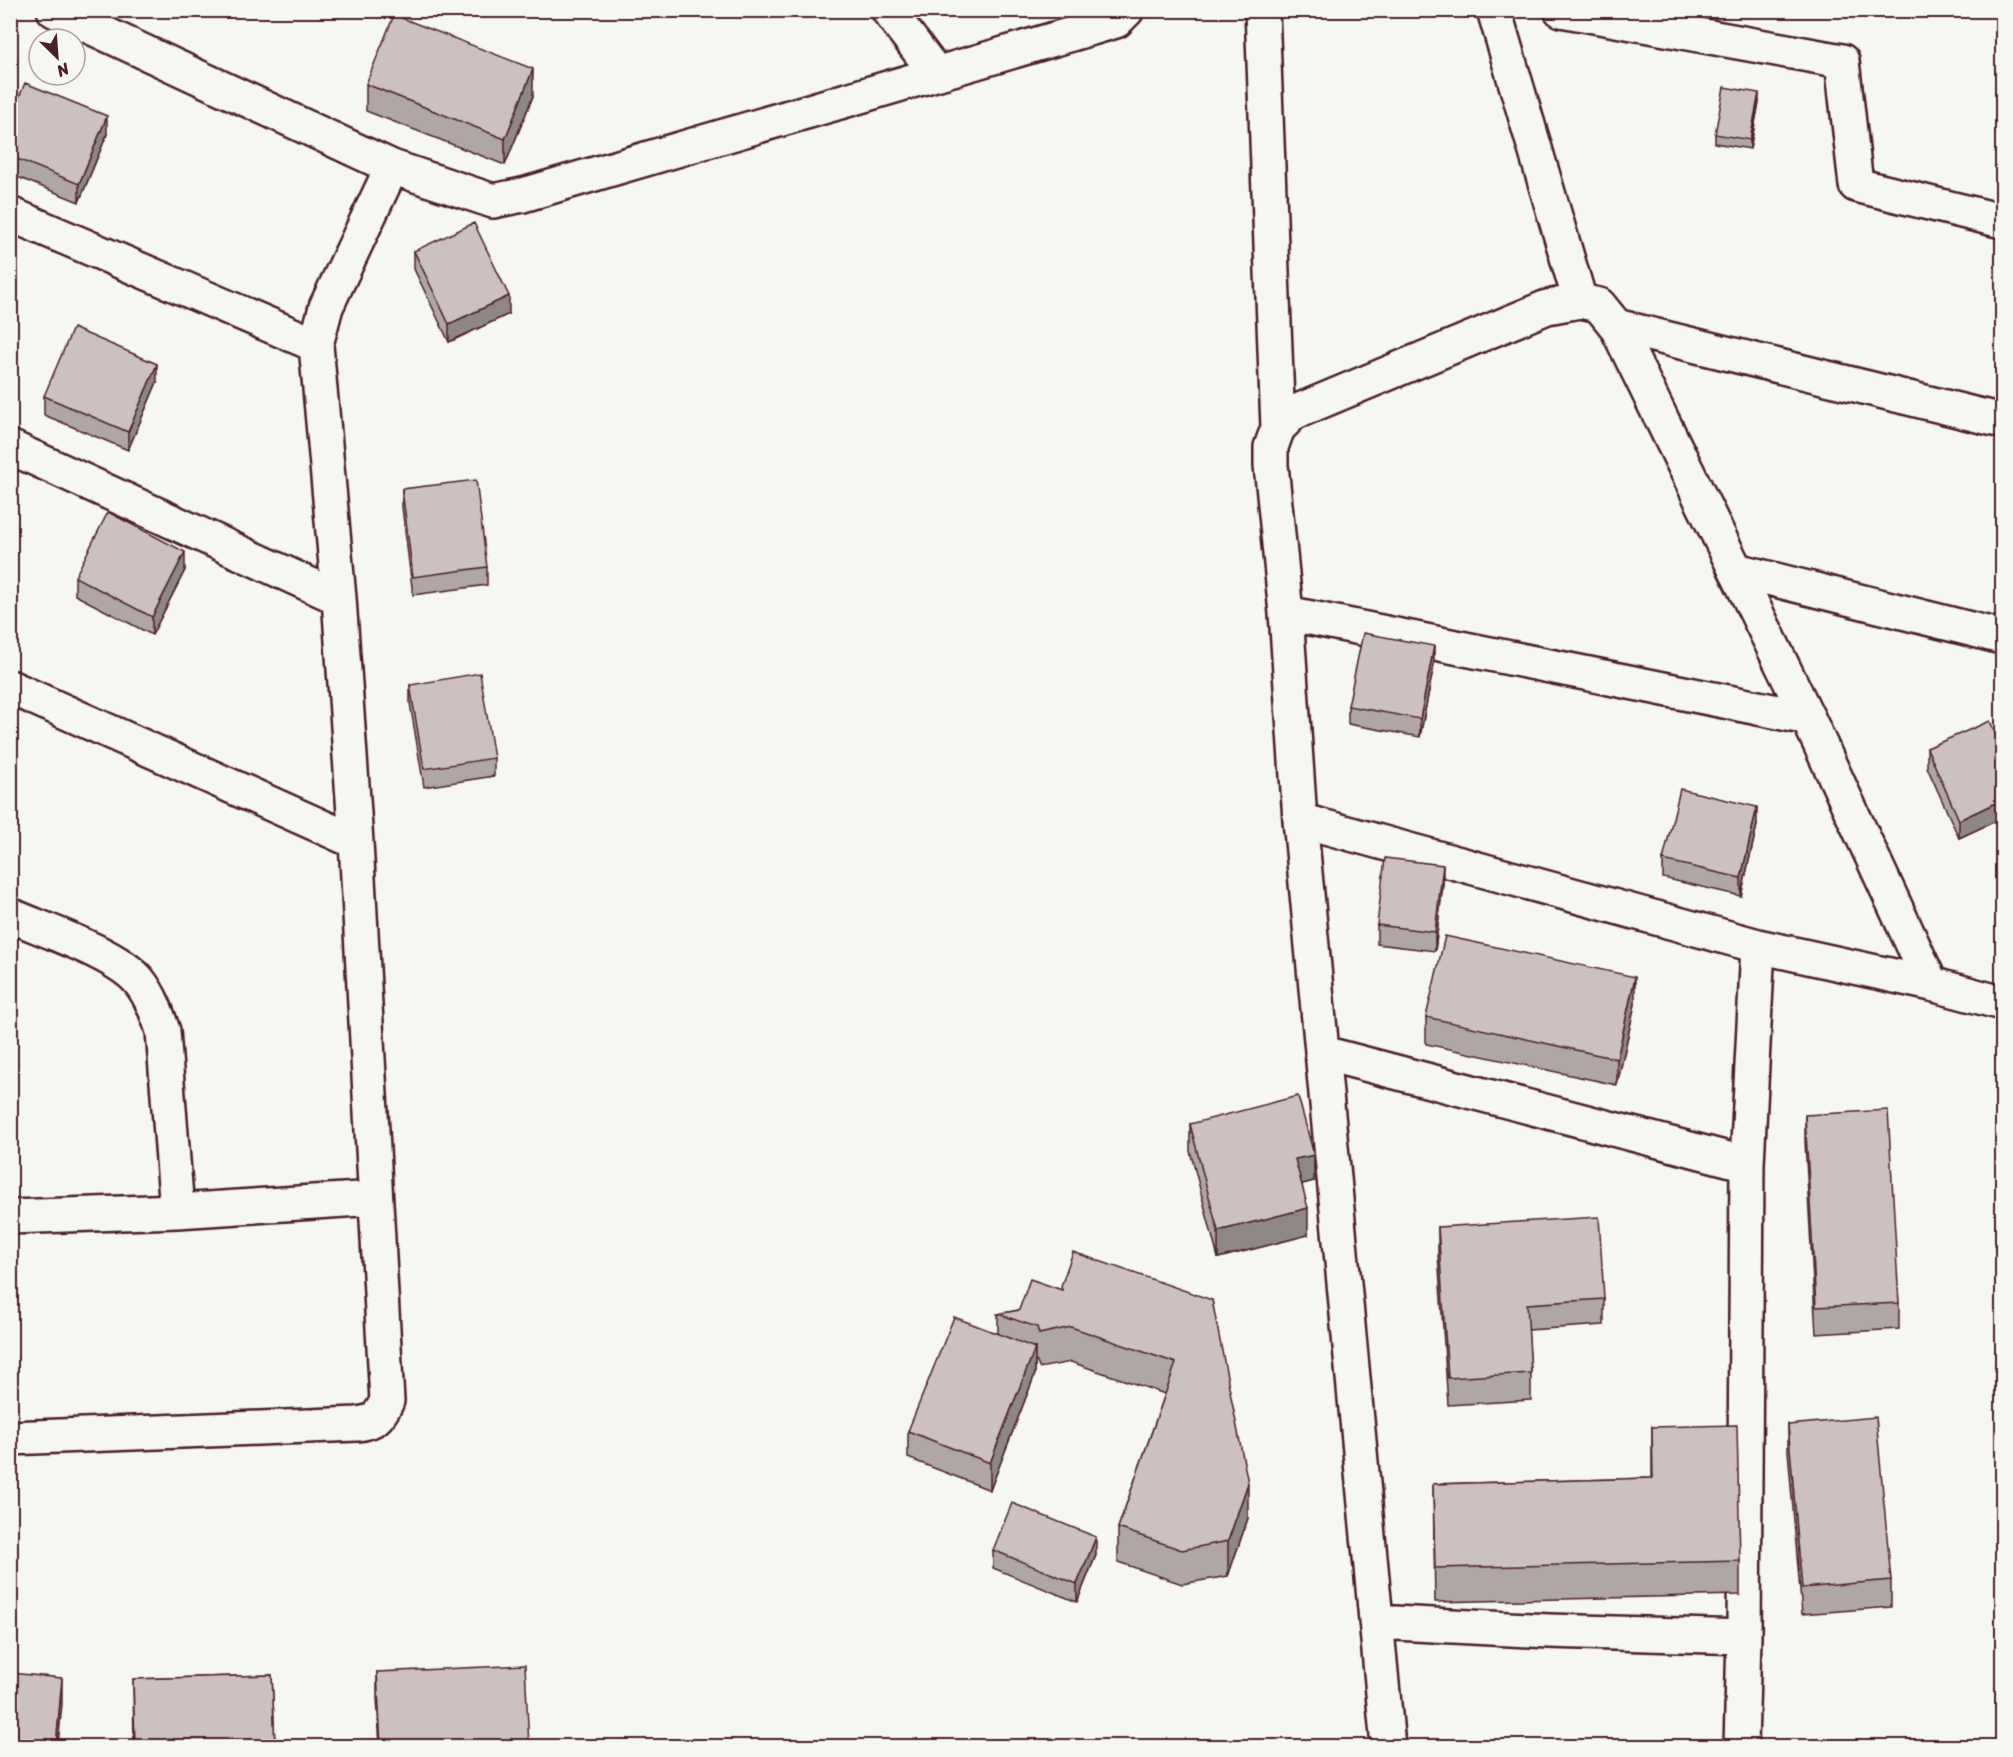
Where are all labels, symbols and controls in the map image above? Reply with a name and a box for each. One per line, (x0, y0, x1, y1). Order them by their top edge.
north arrow (27, 27, 87, 87)
text: N (51, 54, 75, 86)

